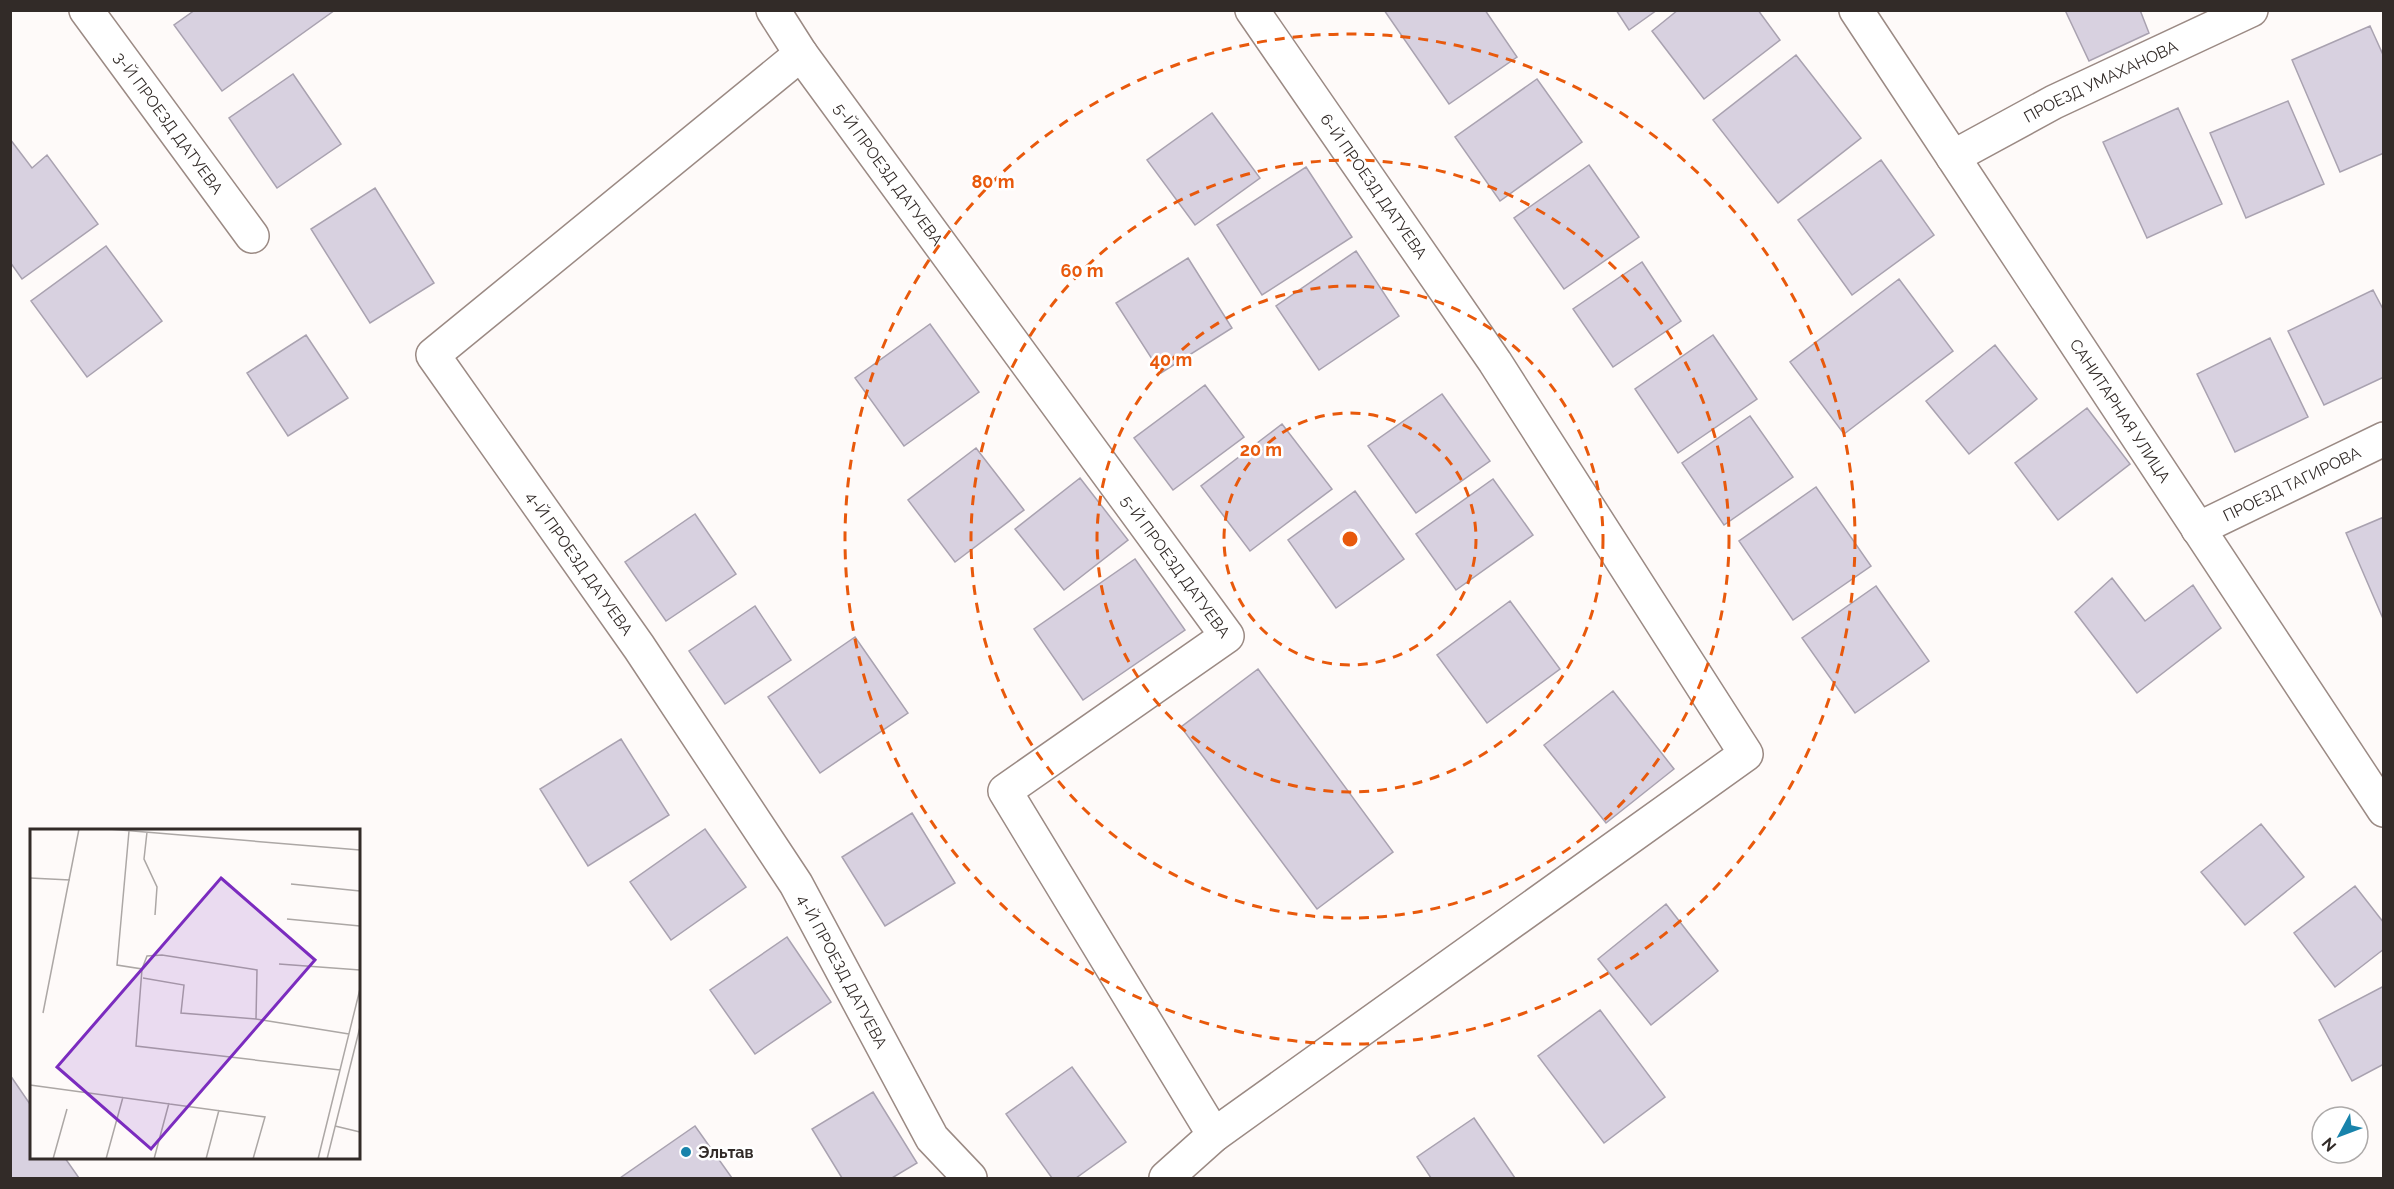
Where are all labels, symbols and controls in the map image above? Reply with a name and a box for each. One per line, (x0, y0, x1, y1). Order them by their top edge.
street label: ПРОЕЗД УМАХАНОВА (2020, 37, 2181, 127)
street label: 3-Й ПРОЕЗД ДАТУЕВА (110, 48, 227, 198)
street label: 5-Й ПРОЕЗД ДАТУЕВА (830, 99, 947, 249)
street label: 6-Й ПРОЕЗД ДАТУЕВА (1316, 110, 1431, 263)
text: 80 m (971, 171, 1015, 192)
text: 60 m (1060, 260, 1104, 281)
street label: САНИТАРНАЯ УЛИЦА (2066, 335, 2174, 486)
text: 40 m (1150, 349, 1192, 370)
text: 20 m (1240, 439, 1282, 460)
street label: ПРОЕЗД ТАГИРОВА (2220, 443, 2364, 525)
street label: 4-Й ПРОЕЗД ДАТУЕВА (522, 488, 637, 639)
street label: 5-Й ПРОЕЗД ДАТУЕВА (1117, 492, 1234, 642)
centre of rings (1340, 529, 1360, 549)
inset map (30, 829, 360, 1159)
street label: 4-Й ПРОЕЗД ДАТУЕВА (793, 891, 891, 1052)
north arrow (2310, 1105, 2370, 1165)
text: N (2318, 1134, 2340, 1155)
place label: Эльтав (698, 1143, 754, 1162)
marker: Эльтав (679, 1145, 693, 1159)

